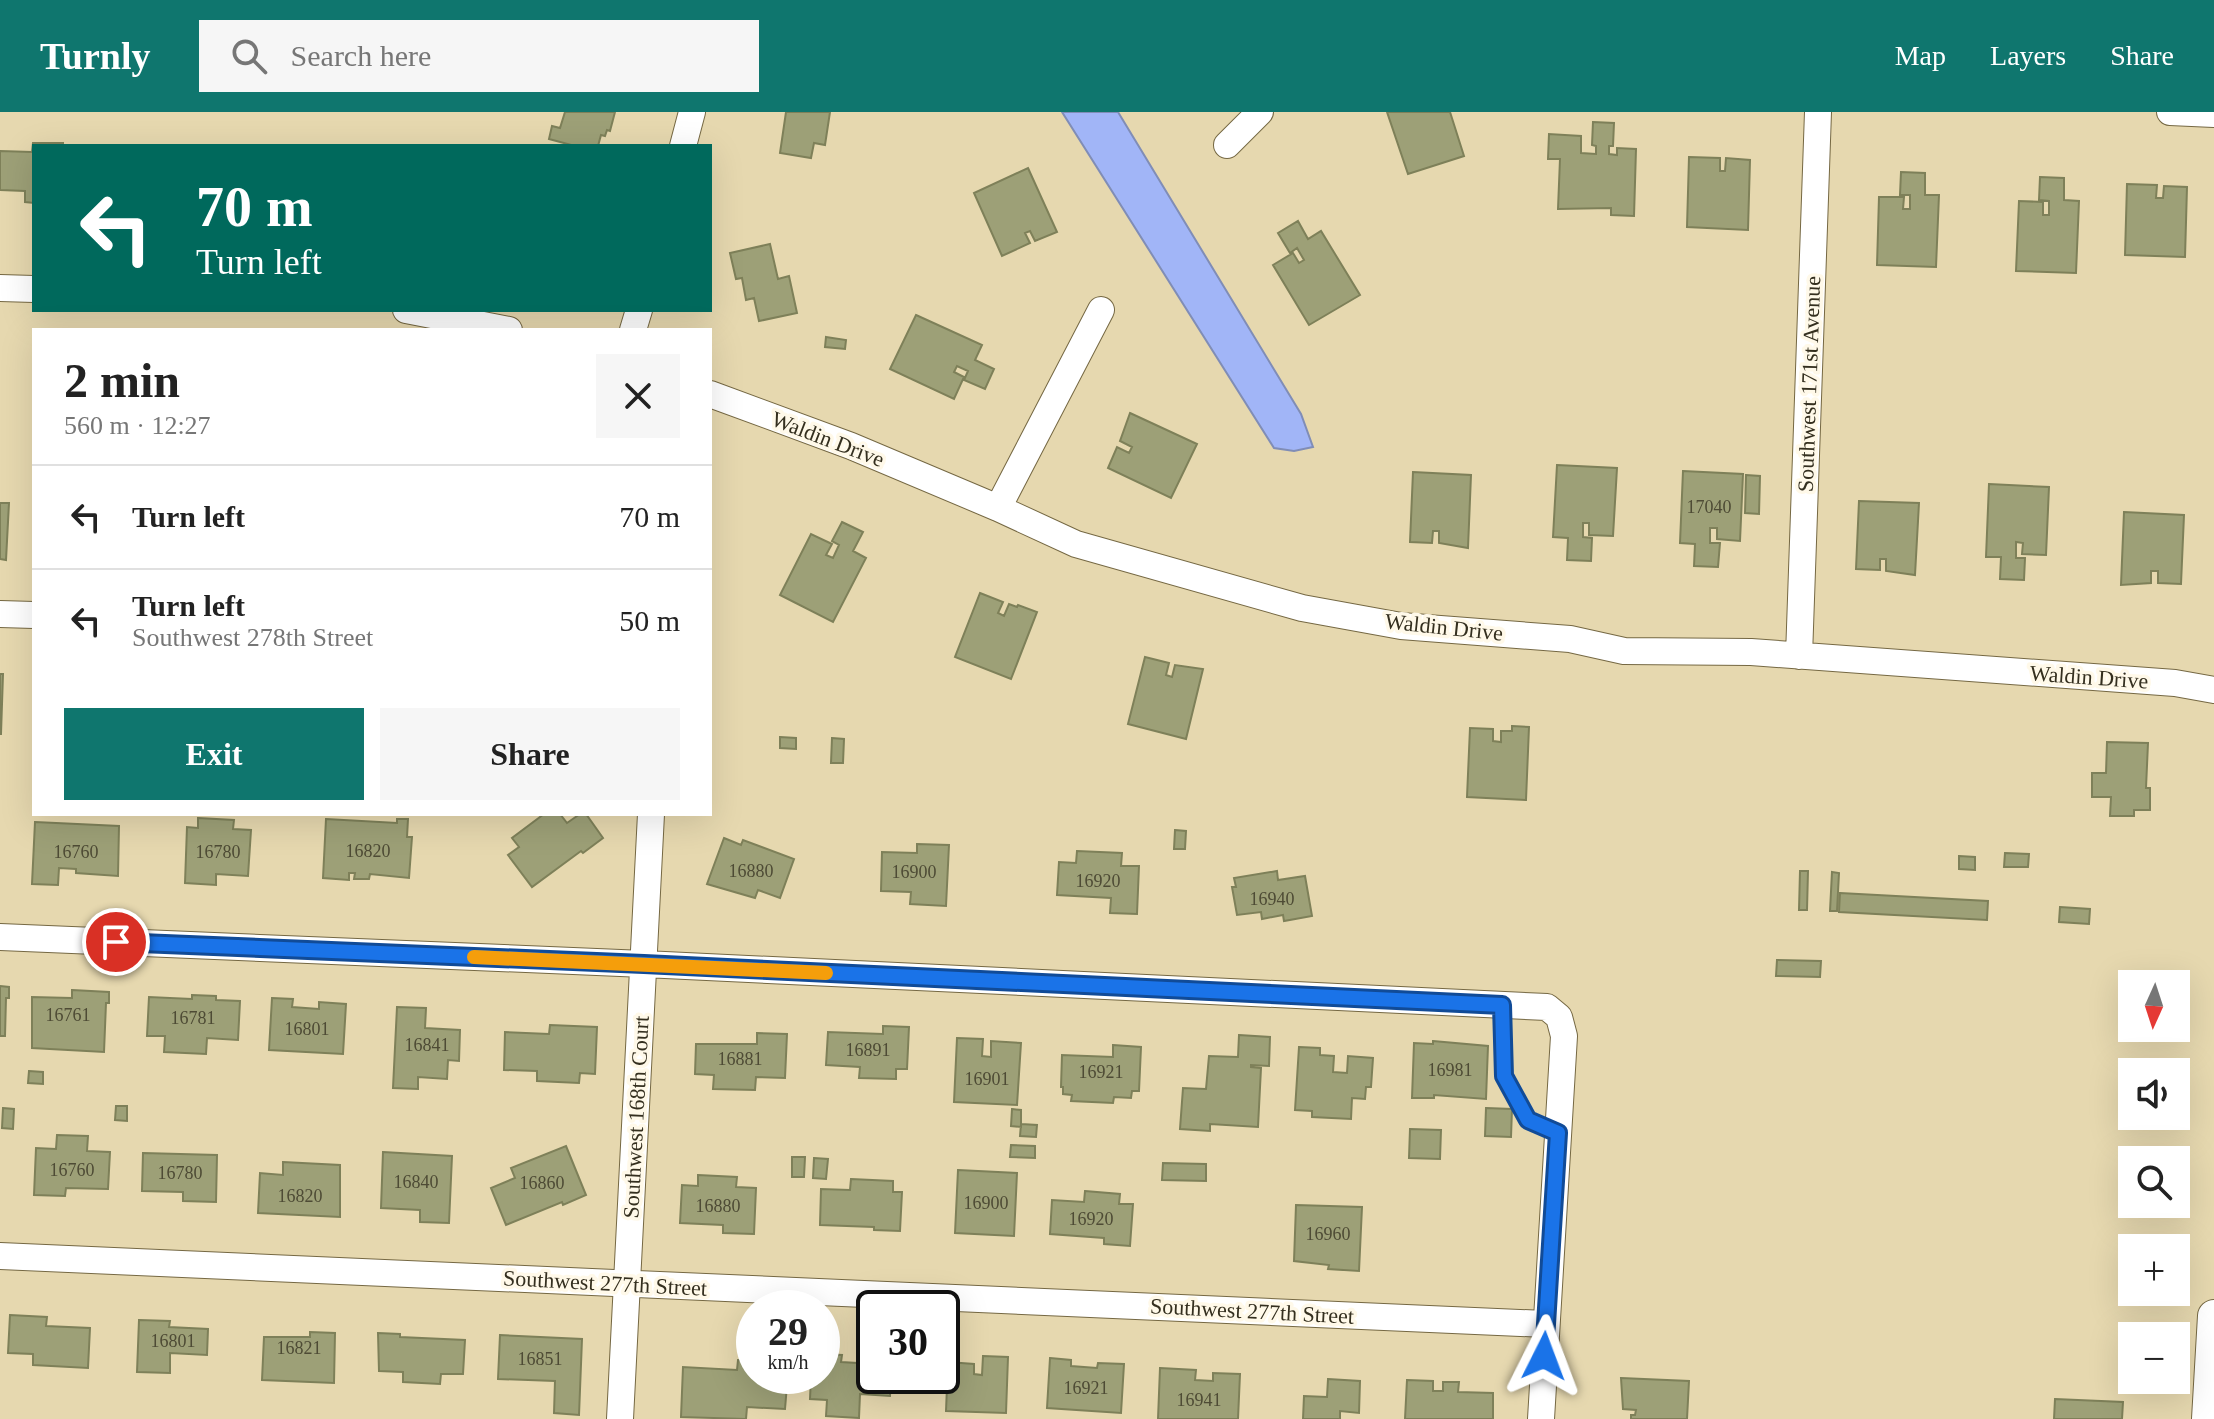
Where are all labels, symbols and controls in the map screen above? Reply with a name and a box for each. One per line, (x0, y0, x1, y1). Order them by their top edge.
search box (199, 20, 759, 92)
icon: search (227, 34, 271, 78)
text: Turnly (40, 35, 151, 77)
text: Search here (291, 39, 431, 72)
text: Map (1895, 40, 1946, 71)
text: Layers (1990, 40, 2066, 71)
text: Share (2110, 40, 2174, 71)
icon: left (64, 176, 168, 280)
text: 70 m (196, 176, 313, 238)
text: Turn left (196, 242, 322, 282)
street label: Southwest 171st Avenue (1793, 276, 1825, 492)
text: 2 min (64, 354, 180, 407)
button: close (596, 354, 680, 438)
street label: Waldin Drive (768, 406, 888, 472)
text: 560 m · 12:27 (64, 411, 211, 440)
icon: left (64, 495, 108, 539)
house number: 17040 (1687, 497, 1732, 517)
text: Turn left (132, 500, 245, 533)
text: 70 m (619, 500, 680, 533)
text: Turn left (132, 589, 245, 622)
icon: left (64, 599, 108, 643)
text: 50 m (619, 604, 680, 637)
street label: Waldin Drive (1384, 608, 1504, 646)
text: Southwest 278th Street (132, 623, 373, 652)
street label: Waldin Drive (2029, 660, 2149, 694)
button: Exit (64, 708, 364, 800)
button: Share (380, 708, 680, 800)
house number: 16820 (346, 841, 391, 861)
house number: 16760 (54, 842, 99, 862)
house number: 16780 (196, 842, 241, 862)
house number: 16880 (729, 861, 774, 881)
house number: 16900 (892, 862, 937, 882)
house number: 16920 (1076, 871, 1121, 891)
house number: 16940 (1250, 889, 1295, 909)
pin (82, 908, 150, 976)
icon: arrive (94, 920, 138, 964)
north arrow (2118, 970, 2190, 1042)
map controls (2118, 970, 2190, 1394)
house number: 16761 (46, 1005, 91, 1025)
house number: 16781 (171, 1008, 216, 1028)
street label: Southwest 168th Court (618, 1015, 654, 1219)
house number: 16801 (285, 1019, 330, 1039)
house number: 16841 (405, 1035, 450, 1055)
house number: 16891 (846, 1040, 891, 1060)
house number: 16881 (718, 1049, 763, 1069)
button: sound (2118, 1058, 2190, 1130)
house number: 16981 (1428, 1060, 1473, 1080)
house number: 16921 (1079, 1062, 1124, 1082)
house number: 16901 (965, 1069, 1010, 1089)
button: search (2118, 1146, 2190, 1218)
house number: 16760 (50, 1160, 95, 1180)
house number: 16780 (158, 1163, 203, 1183)
house number: 16840 (394, 1172, 439, 1192)
house number: 16860 (520, 1173, 565, 1193)
house number: 16820 (278, 1186, 323, 1206)
house number: 16900 (964, 1193, 1009, 1213)
house number: 16880 (696, 1196, 741, 1216)
house number: 16920 (1069, 1209, 1114, 1229)
house number: 16960 (1306, 1224, 1351, 1244)
button: + (2118, 1234, 2190, 1306)
street label: Southwest 277th Street (502, 1265, 708, 1301)
speed limit sign: 30 (856, 1290, 960, 1394)
street label: Southwest 277th Street (1149, 1293, 1355, 1329)
text: 29 (768, 1309, 808, 1354)
position arrow (1502, 1314, 1586, 1398)
button: − (2118, 1322, 2190, 1394)
house number: 16801 (151, 1331, 196, 1351)
house number: 16821 (277, 1338, 322, 1358)
house number: 16851 (518, 1349, 563, 1369)
text: km/h (767, 1351, 809, 1373)
house number: 16921 (1064, 1378, 1109, 1398)
house number: 16941 (1177, 1390, 1222, 1410)

